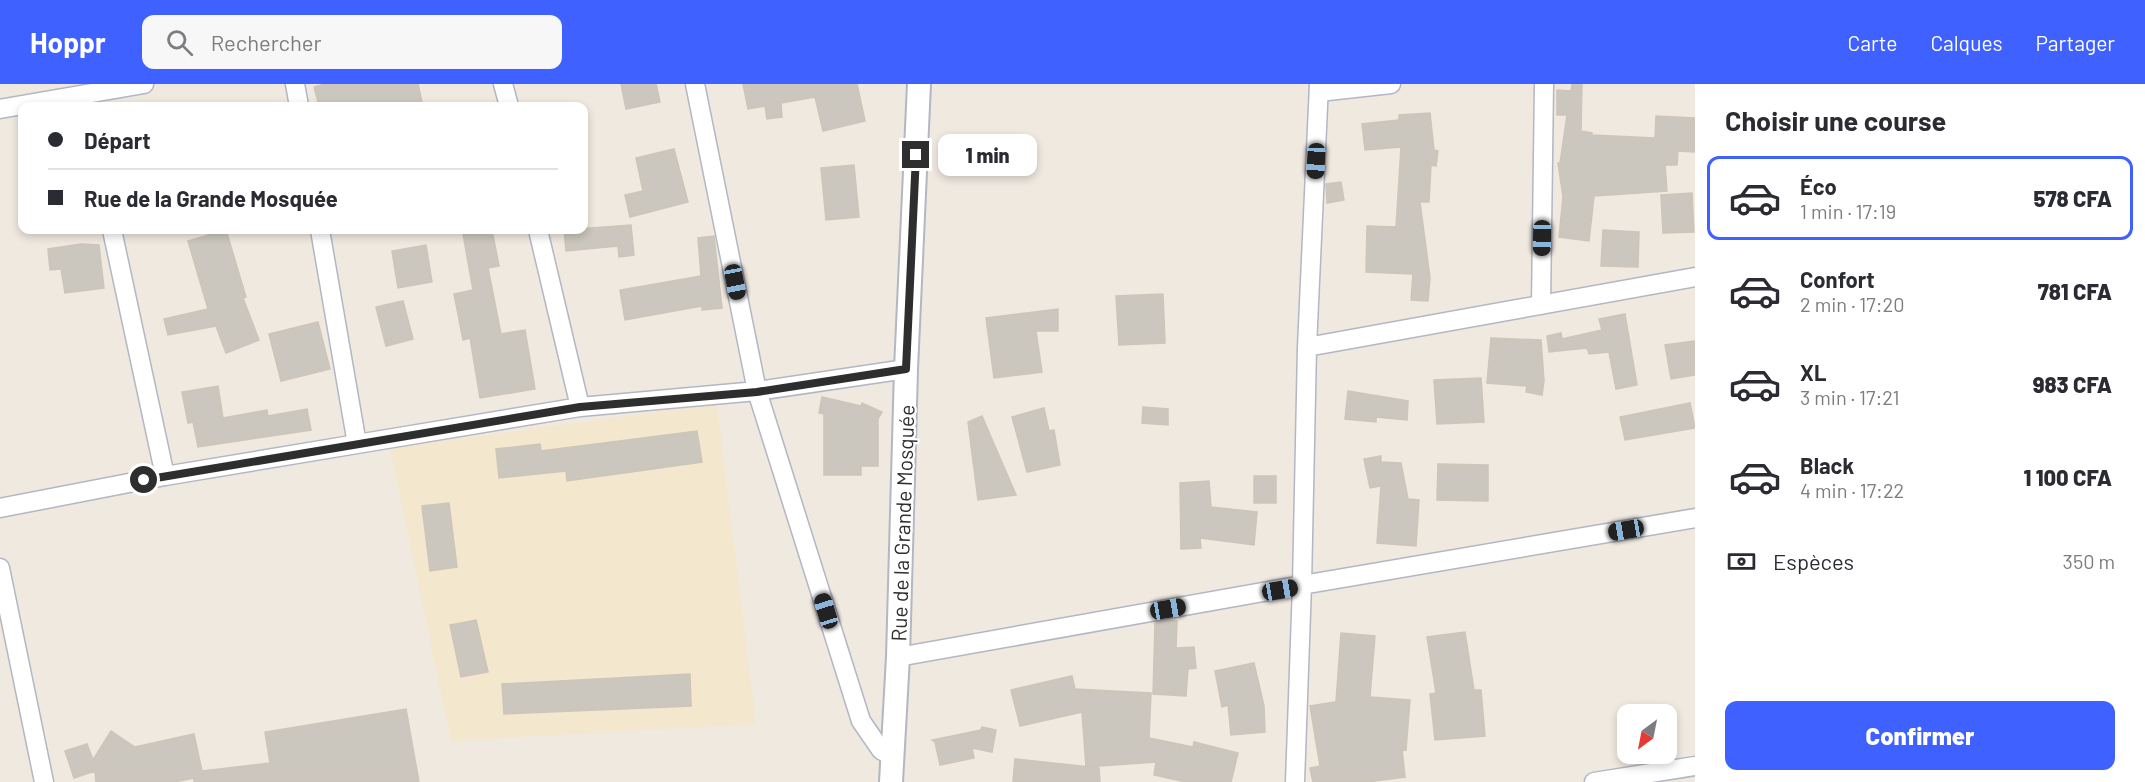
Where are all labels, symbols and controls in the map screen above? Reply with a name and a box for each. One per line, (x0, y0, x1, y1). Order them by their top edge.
search box (142, 15, 562, 69)
text: Hoppr (30, 25, 106, 59)
icon: search (163, 26, 196, 59)
text: Rechercher (211, 29, 322, 55)
text: Carte (1848, 30, 1897, 55)
text: Calques (1930, 30, 2003, 55)
text: Partager (2036, 30, 2115, 55)
text: Choisir une course (1725, 104, 1946, 136)
text: Départ (84, 127, 151, 153)
callout: 1 min (937, 134, 1036, 176)
route end (902, 141, 929, 168)
text: 1 min (966, 143, 1009, 167)
car (1306, 143, 1326, 179)
icon: car (1728, 171, 1782, 225)
text: Éco (1800, 173, 1837, 199)
text: Rue de la Grande Mosquée (84, 185, 338, 211)
text: 578 CFA (2033, 185, 2112, 211)
text: 1 min · 17:19 (1800, 199, 1896, 223)
car (1533, 220, 1551, 256)
car (723, 263, 747, 301)
icon: car (1728, 264, 1782, 318)
text: Confort (1800, 266, 1875, 292)
text: 781 CFA (2038, 278, 2112, 304)
text: 2 min · 17:20 (1800, 292, 1905, 316)
icon: car (1728, 357, 1782, 411)
text: XL (1800, 359, 1826, 385)
text: 983 CFA (2033, 371, 2112, 397)
text: 3 min · 17:21 (1800, 385, 1900, 409)
street label: Rue de la Grande Mosquée (885, 404, 919, 642)
icon: car (1728, 450, 1782, 504)
text: Black (1800, 452, 1854, 478)
text: 1 100 CFA (2023, 464, 2112, 490)
route start (130, 466, 157, 493)
text: 4 min · 17:22 (1800, 478, 1904, 502)
car (1607, 518, 1645, 542)
icon: cash (1725, 545, 1758, 578)
text: Espèces (1773, 548, 1854, 574)
text: 350 m (2063, 549, 2115, 573)
car (1261, 578, 1299, 602)
car (812, 591, 840, 631)
car (1149, 597, 1187, 621)
button: Confirmer (1725, 701, 2115, 770)
north arrow (1617, 704, 1677, 764)
map controls (1617, 704, 1677, 764)

